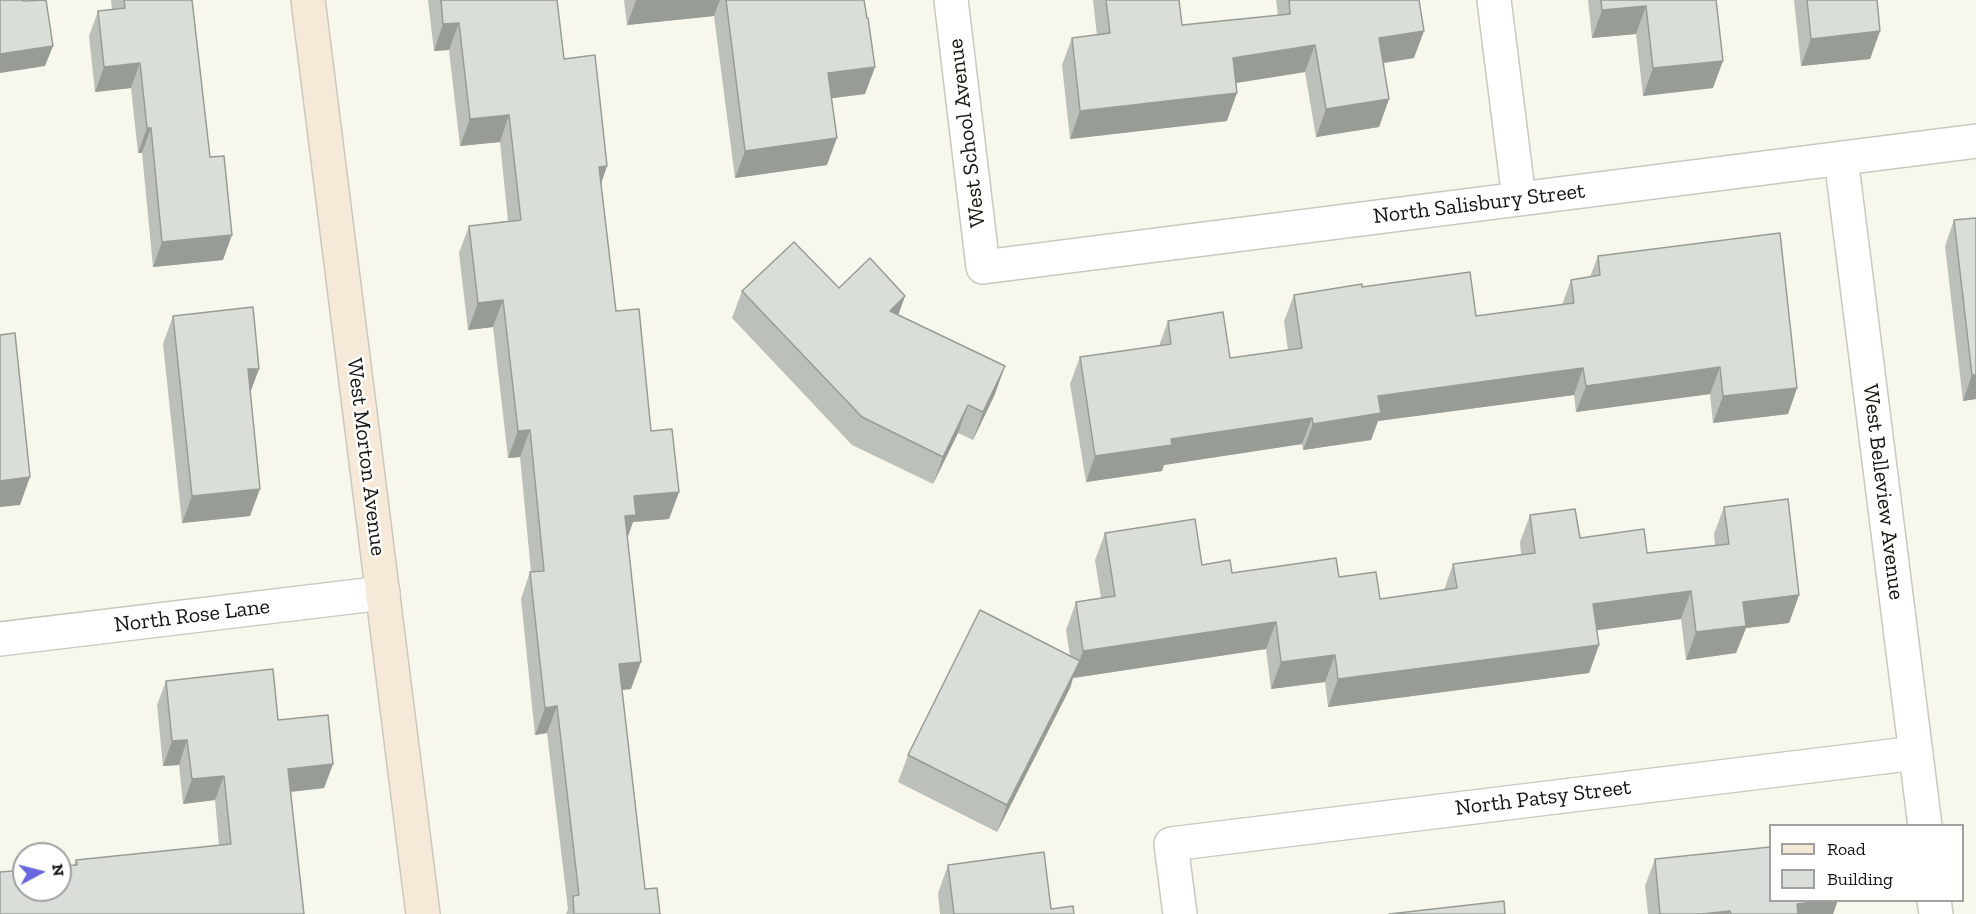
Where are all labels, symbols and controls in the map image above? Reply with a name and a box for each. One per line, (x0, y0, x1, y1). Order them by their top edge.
street label: West School Avenue (942, 37, 992, 229)
street label: North Salisbury Street (1372, 178, 1586, 230)
street label: West Morton Avenue (341, 357, 391, 557)
street label: West Belleview Avenue (1857, 383, 1909, 601)
street label: North Rose Lane (113, 593, 271, 639)
street label: North Patsy Street (1454, 774, 1632, 822)
legend (1769, 824, 1964, 902)
text: Road (1827, 838, 1866, 860)
north arrow (12, 842, 72, 902)
text: N (48, 863, 69, 877)
text: Building (1827, 868, 1893, 890)

